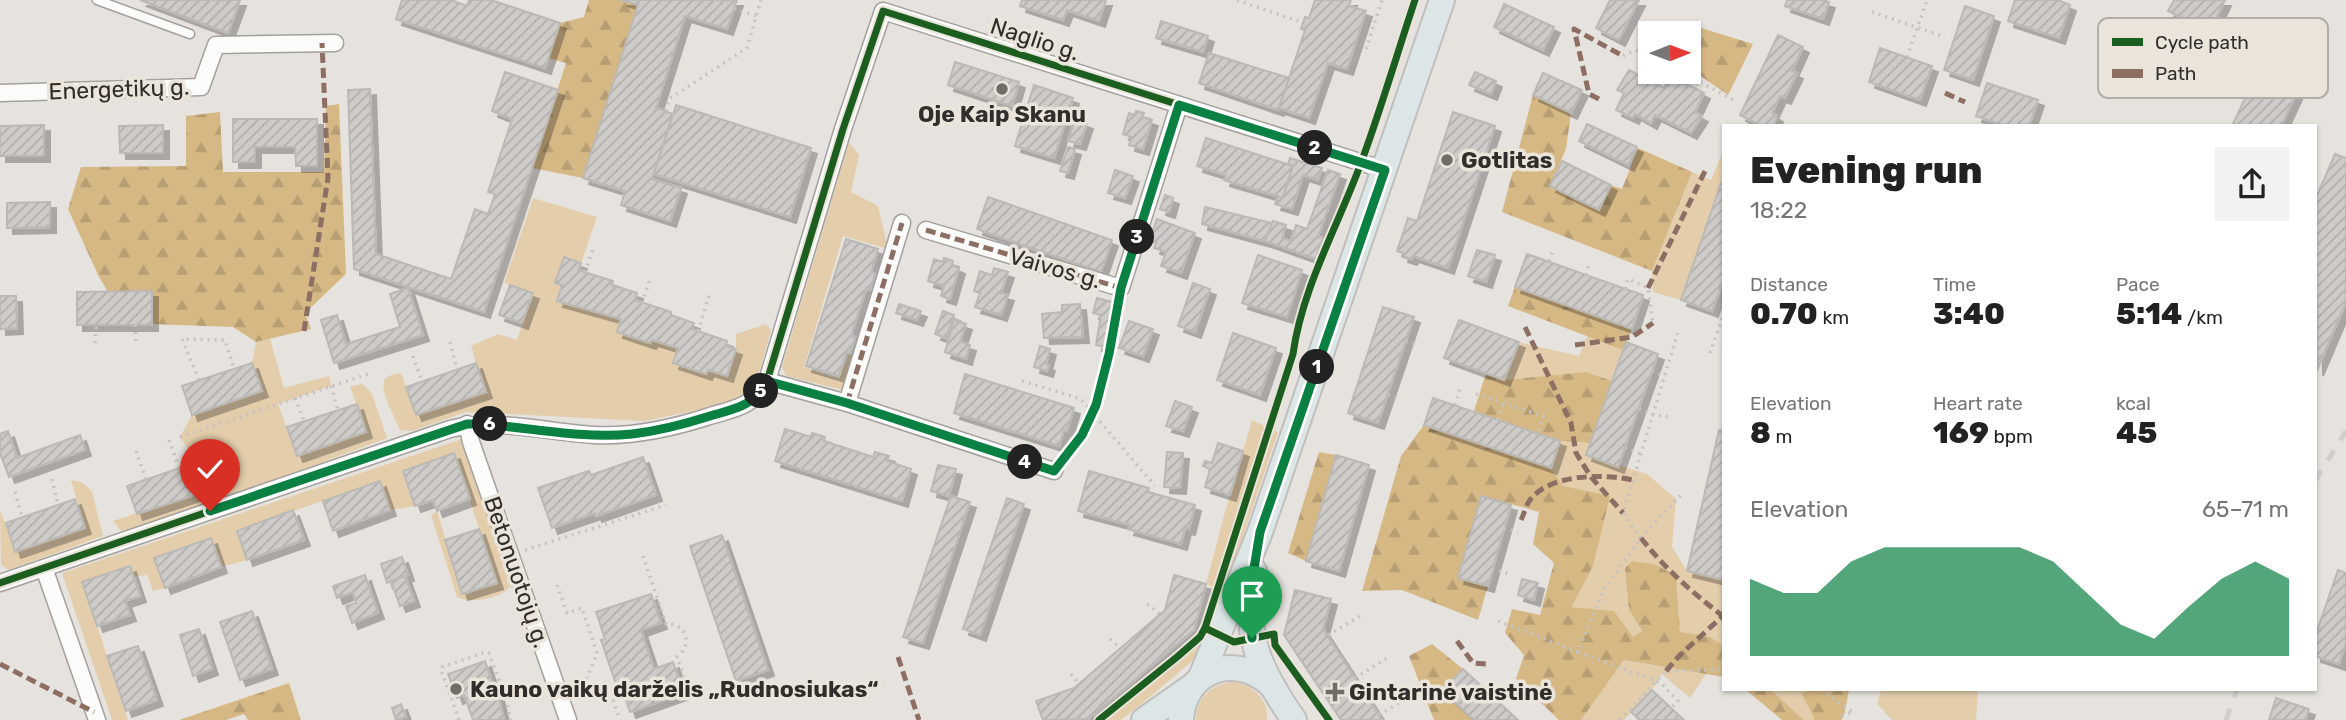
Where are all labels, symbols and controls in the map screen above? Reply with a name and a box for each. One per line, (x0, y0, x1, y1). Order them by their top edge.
street label: Naglio g. (987, 11, 1083, 67)
legend (2098, 18, 2328, 98)
north arrow (1638, 21, 1701, 84)
map controls (1638, 21, 1701, 84)
text: Cycle path (2155, 31, 2249, 54)
text: Path (2155, 62, 2196, 85)
street label: Energetikų g. (48, 73, 190, 105)
marker: Oje Kaip Skanu (994, 81, 1010, 97)
place label: Oje Kaip Skanu (918, 100, 1086, 128)
pin: 2 (1298, 130, 1332, 166)
text: 2 (1308, 136, 1321, 159)
place label: Gotlitas (1461, 146, 1553, 174)
text: Evening run (1750, 147, 1983, 193)
button: share (2215, 147, 2289, 221)
marker: Gotlitas (1439, 152, 1455, 168)
text: 18:22 (1750, 196, 1807, 224)
pin: 3 (1120, 219, 1154, 254)
text: 3 (1130, 225, 1143, 248)
street label: Vaivos g. (1006, 242, 1104, 294)
text: Distance (1750, 273, 1828, 296)
text: Time (1933, 273, 1976, 296)
text: Pace (2116, 273, 2160, 296)
text: 0.70 (1750, 296, 1818, 332)
text: 3:40 (1933, 296, 2005, 332)
text: 5:14 (2116, 296, 2182, 332)
text: km (1818, 306, 1849, 329)
text: /km (2182, 306, 2223, 329)
pin: 1 (1300, 350, 1334, 384)
text: 1 (1312, 355, 1321, 378)
pin: 5 (744, 374, 778, 408)
text: 5 (754, 379, 767, 402)
text: Elevation (1750, 392, 1831, 415)
text: Heart rate (1933, 392, 2023, 415)
text: kcal (2116, 392, 2151, 415)
pin: 6 (472, 406, 508, 442)
text: 6 (483, 412, 496, 435)
text: 8 (1750, 415, 1771, 451)
text: 169 (1933, 415, 1989, 451)
text: 45 (2116, 415, 2157, 451)
text: m (1771, 425, 1792, 448)
text: bpm (1989, 425, 2033, 448)
pin (180, 439, 240, 511)
pin: 4 (1007, 444, 1042, 480)
icon: check (191, 450, 229, 488)
text: 4 (1018, 450, 1031, 473)
street label: Betonuotojų g. (478, 493, 556, 651)
text: Elevation (1750, 495, 1849, 523)
text: 65–71 m (2202, 495, 2289, 523)
pin (1222, 566, 1282, 638)
icon: arrive (1233, 577, 1271, 615)
place label: Kauno vaikų darželis „Rudnosiukas“ (470, 675, 878, 703)
place label: Gintarinė vaistinė (1349, 678, 1553, 706)
marker: Kauno vaikų darželis „Rudnosiukas“ (448, 681, 464, 697)
marker: Gintarinė vaistinė (1327, 684, 1343, 700)

